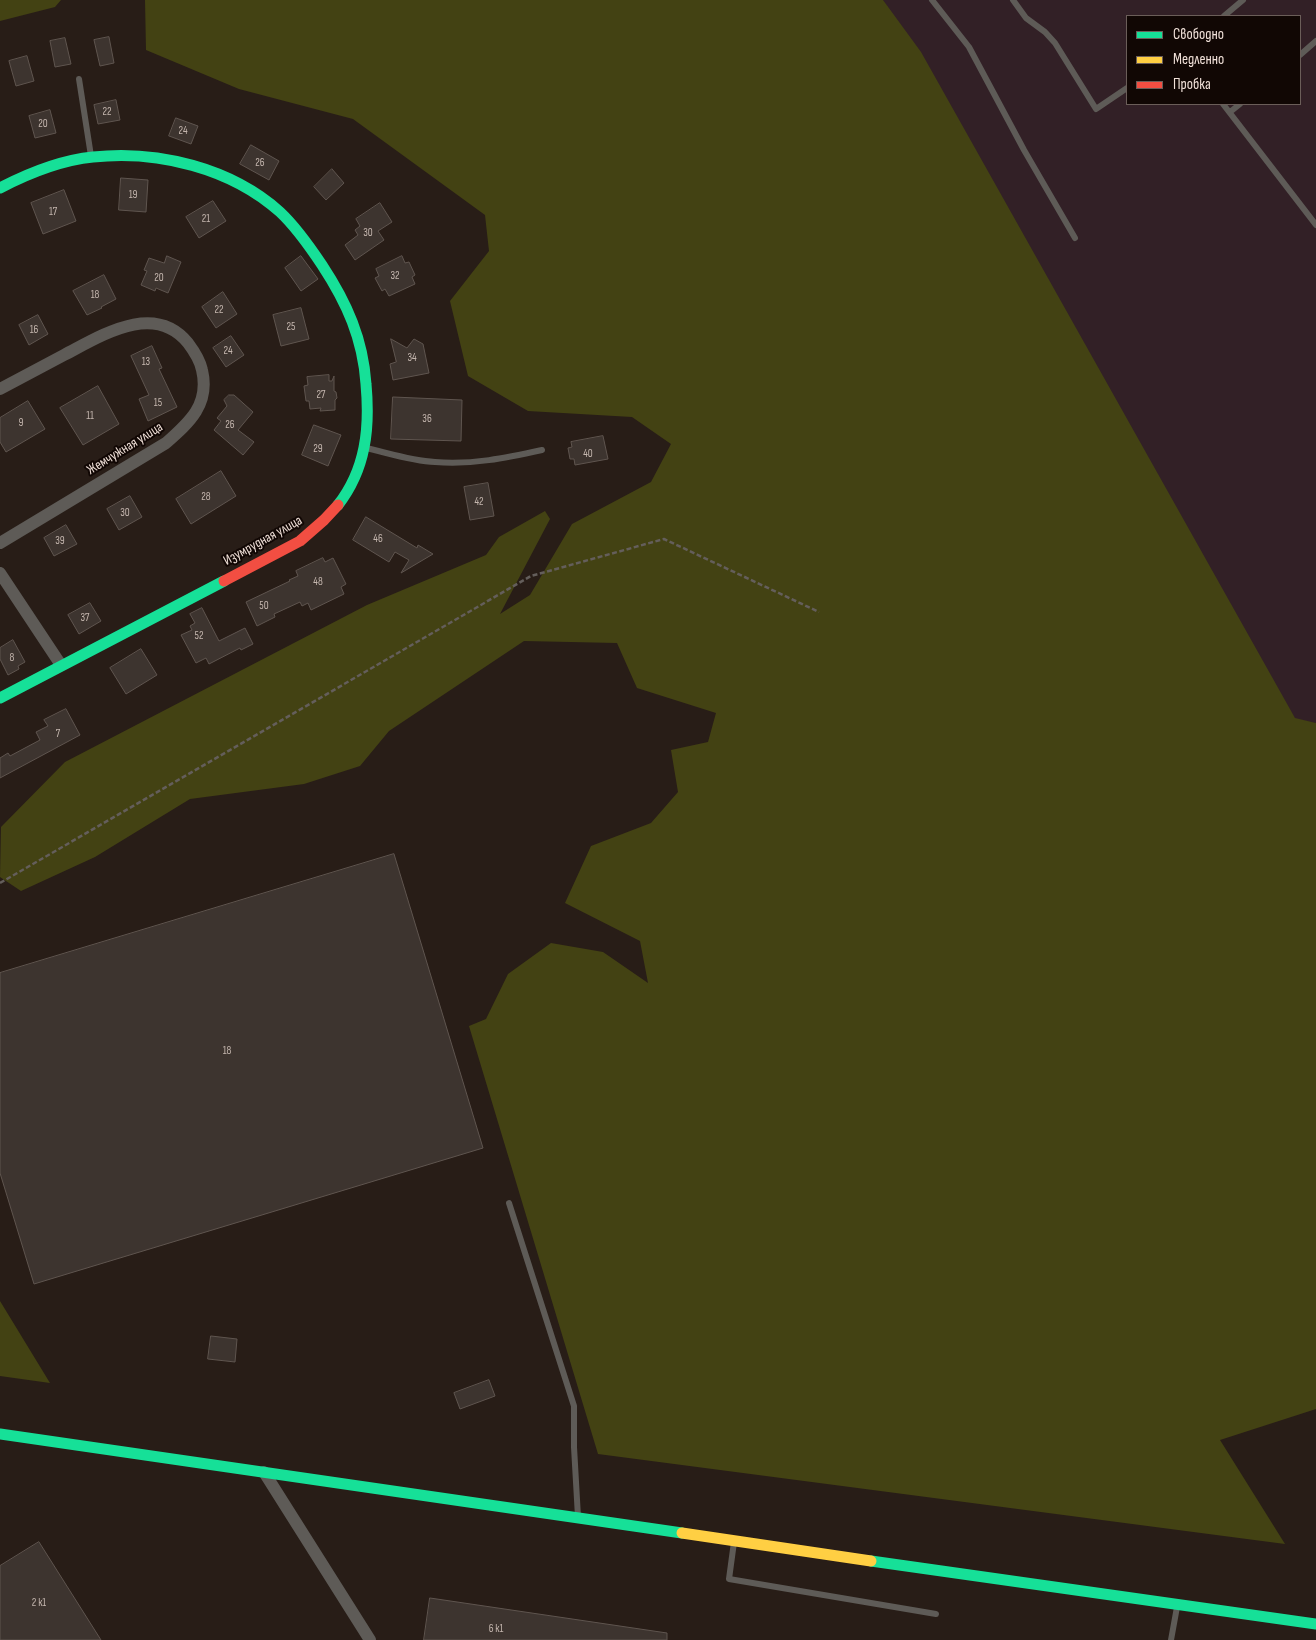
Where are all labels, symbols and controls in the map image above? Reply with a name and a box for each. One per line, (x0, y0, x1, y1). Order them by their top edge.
legend (1126, 15, 1301, 105)
text: Свободно (1173, 25, 1224, 44)
text: Медленно (1173, 50, 1224, 69)
text: Пробка (1173, 75, 1211, 94)
house number: 22 (102, 105, 112, 119)
house number: 20 (38, 117, 48, 131)
house number: 24 (178, 124, 188, 138)
house number: 26 (255, 156, 265, 170)
house number: 19 (129, 188, 137, 202)
house number: 17 (49, 205, 57, 219)
house number: 21 (202, 212, 210, 226)
house number: 30 (363, 226, 373, 240)
house number: 32 (390, 269, 400, 283)
house number: 20 (154, 271, 164, 285)
house number: 18 (91, 288, 99, 302)
house number: 22 (214, 303, 224, 317)
house number: 25 (287, 320, 295, 334)
house number: 16 (30, 323, 38, 337)
house number: 24 (223, 344, 233, 358)
house number: 34 (407, 351, 417, 365)
house number: 13 (142, 355, 150, 369)
house number: 27 (317, 388, 325, 402)
house number: 15 (154, 396, 162, 410)
house number: 11 (86, 409, 94, 423)
house number: 36 (422, 412, 432, 426)
house number: 9 (19, 416, 23, 430)
house number: 26 (225, 418, 235, 432)
street label: Жемчужная улица (84, 419, 166, 479)
house number: 29 (313, 442, 323, 456)
house number: 40 (583, 447, 593, 461)
house number: 28 (201, 490, 211, 504)
house number: 42 (474, 495, 484, 509)
house number: 30 (120, 506, 130, 520)
street label: Изумрудная улица (221, 512, 305, 570)
house number: 46 (373, 532, 383, 546)
house number: 39 (55, 534, 65, 548)
house number: 48 (313, 575, 323, 589)
house number: 50 (259, 599, 269, 613)
house number: 37 (80, 611, 90, 625)
house number: 52 (195, 629, 203, 643)
house number: 8 (10, 651, 14, 665)
house number: 7 (56, 727, 60, 741)
house number: 18 (223, 1044, 231, 1058)
house number: 2 к1 (32, 1596, 46, 1610)
house number: 6 к1 (489, 1622, 503, 1636)

